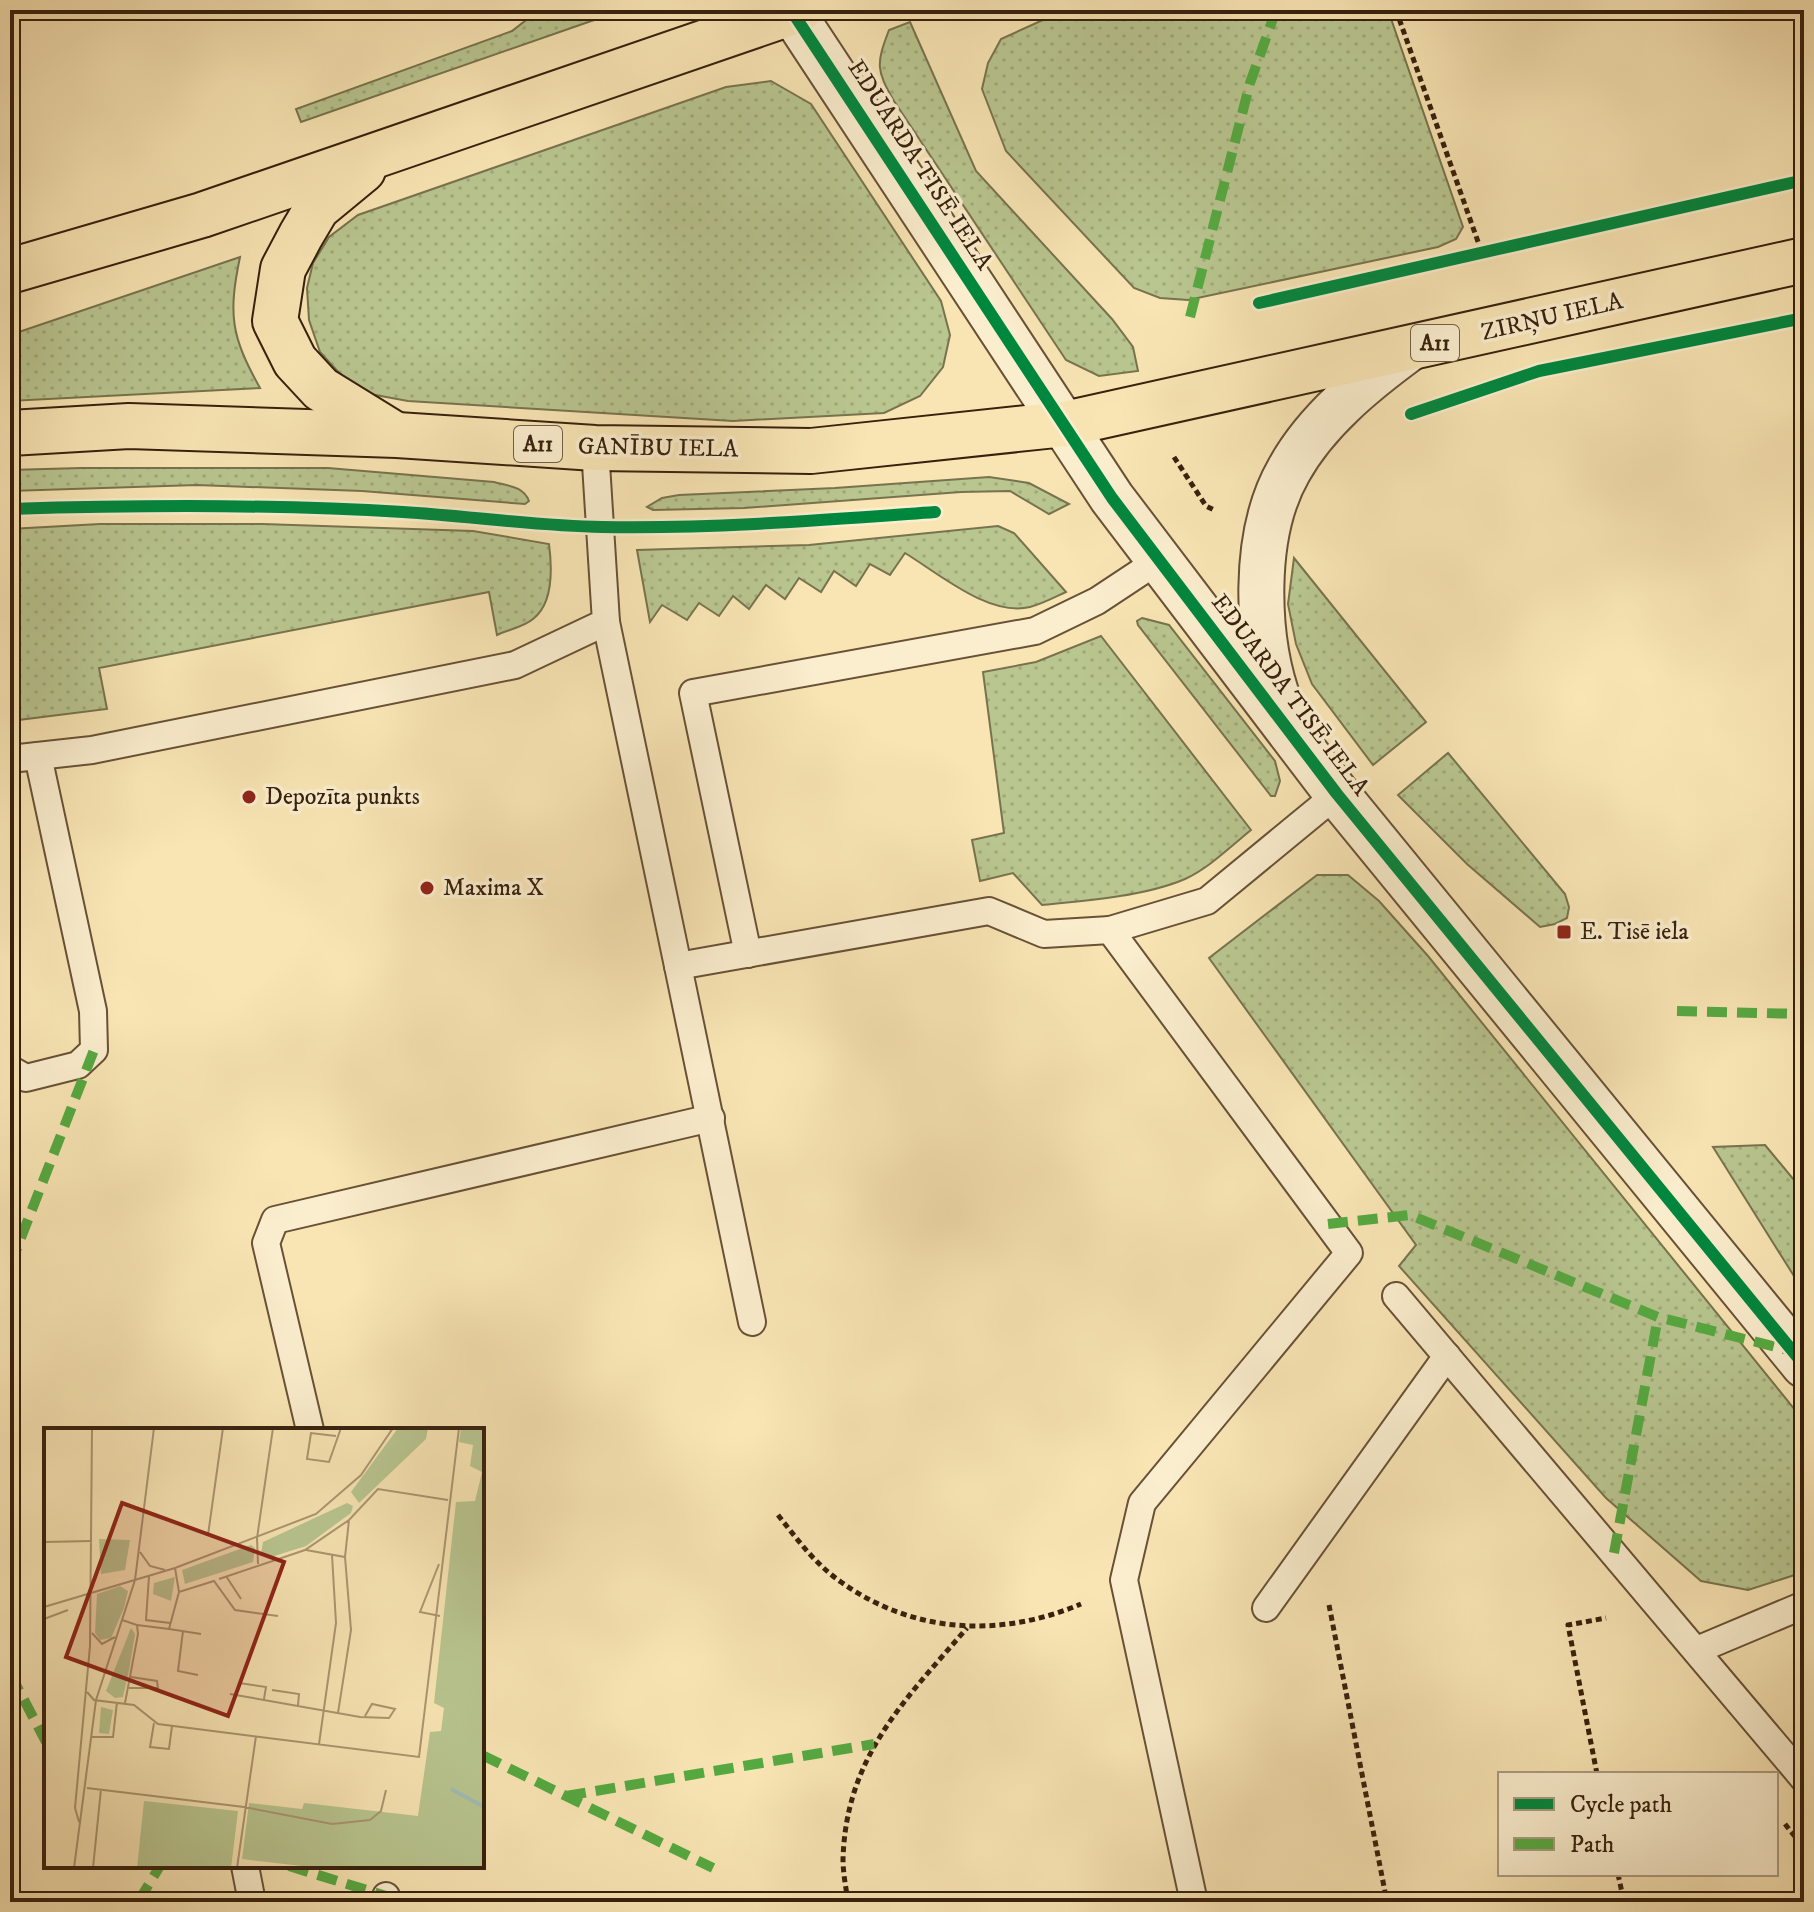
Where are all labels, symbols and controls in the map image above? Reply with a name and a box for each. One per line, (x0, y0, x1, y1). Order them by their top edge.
street label: EDUARDA TISĒ IELA (841, 54, 1000, 276)
street label: ZIRŅU IELA (1478, 286, 1626, 348)
road number: A11 (1411, 325, 1459, 361)
road number: A11 (514, 426, 562, 462)
street label: GANĪBU IELA (578, 432, 739, 464)
street label: EDUARDA TISĒ IELA (1204, 588, 1376, 802)
place label: Depozīta punkts (265, 782, 420, 812)
marker: Depozīta punkts (240, 788, 258, 806)
place label: Maxima X (443, 873, 544, 903)
marker: Maxima X (418, 879, 436, 897)
place label: E. Tisē iela (1580, 917, 1689, 947)
marker: E. Tisē iela (1555, 923, 1573, 941)
inset map (44, 1428, 484, 1868)
legend (1498, 1772, 1778, 1876)
text: Cycle path (1570, 1790, 1672, 1820)
text: Path (1570, 1830, 1615, 1860)

